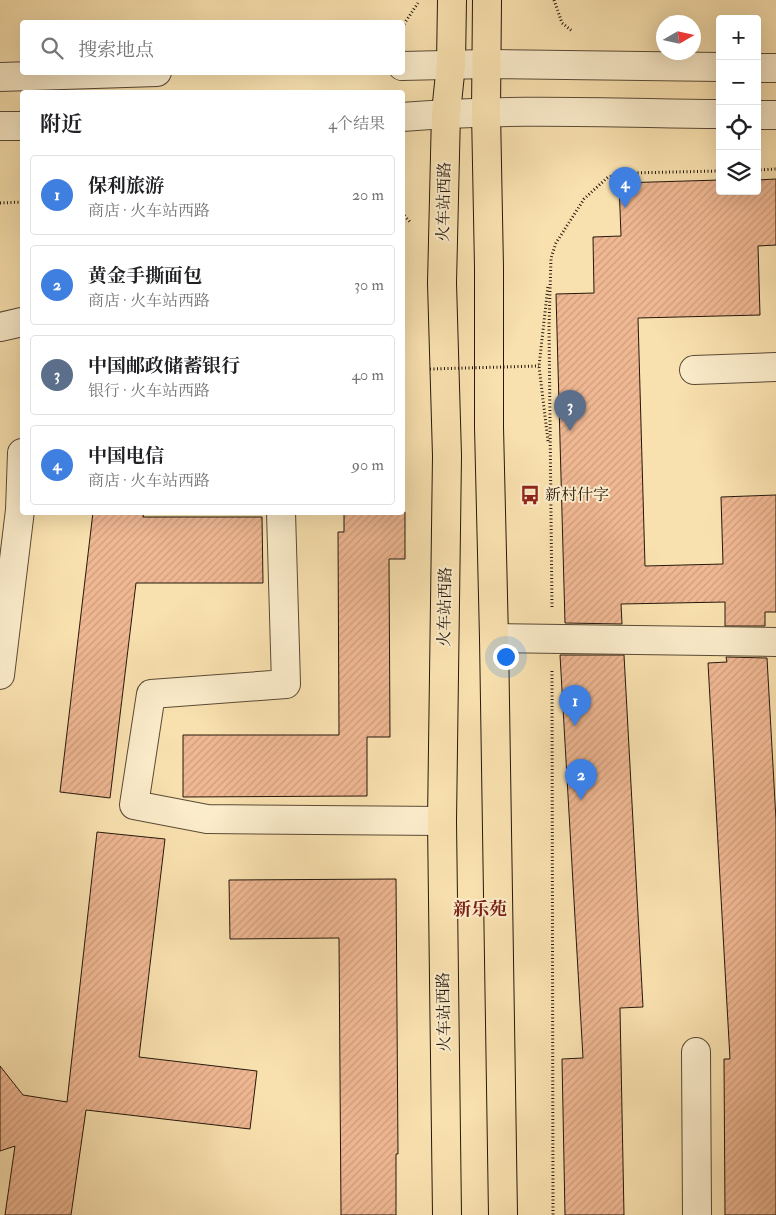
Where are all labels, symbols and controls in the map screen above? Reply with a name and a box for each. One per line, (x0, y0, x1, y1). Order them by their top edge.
north arrow (656, 15, 701, 60)
map controls (716, 15, 761, 195)
button: + (716, 15, 761, 60)
search box (20, 20, 405, 75)
icon: search (38, 34, 66, 62)
text: 搜索地点 (78, 38, 154, 62)
button: − (716, 60, 761, 105)
button: locate (716, 105, 761, 150)
text: 附近 (40, 111, 82, 138)
text: 4个结果 (328, 114, 385, 134)
button: layers (716, 150, 761, 195)
street label: 火车站西路 (433, 162, 455, 242)
pin: 4 (609, 167, 641, 208)
text: 保利旅游 (88, 174, 164, 198)
text: 1 (54, 185, 60, 205)
text: 20 m (352, 185, 384, 205)
text: 商店 · 火车站西路 (88, 201, 210, 221)
text: 黄金手撕面包 (88, 264, 202, 288)
text: 2 (53, 275, 61, 295)
text: 30 m (354, 275, 384, 295)
text: 商店 · 火车站西路 (88, 291, 210, 311)
text: 中国邮政储蓄银行 (88, 354, 240, 378)
text: 3 (54, 365, 60, 385)
text: 40 m (351, 365, 384, 385)
text: 银行 · 火车站西路 (88, 381, 210, 401)
pin: 3 (554, 390, 586, 431)
text: 中国电信 (88, 444, 164, 468)
text: 4 (53, 455, 61, 475)
text: 90 m (352, 455, 384, 475)
text: 商店 · 火车站西路 (88, 471, 210, 491)
bus stop icon: 新村什字 (519, 484, 541, 506)
place label: 新村什字 (545, 485, 609, 505)
street label: 火车站西路 (434, 567, 456, 647)
your location (493, 644, 519, 670)
pin: 1 (559, 685, 591, 726)
pin: 2 (565, 759, 597, 800)
district label: 新乐苑 (453, 898, 507, 921)
street label: 火车站西路 (433, 972, 455, 1052)

